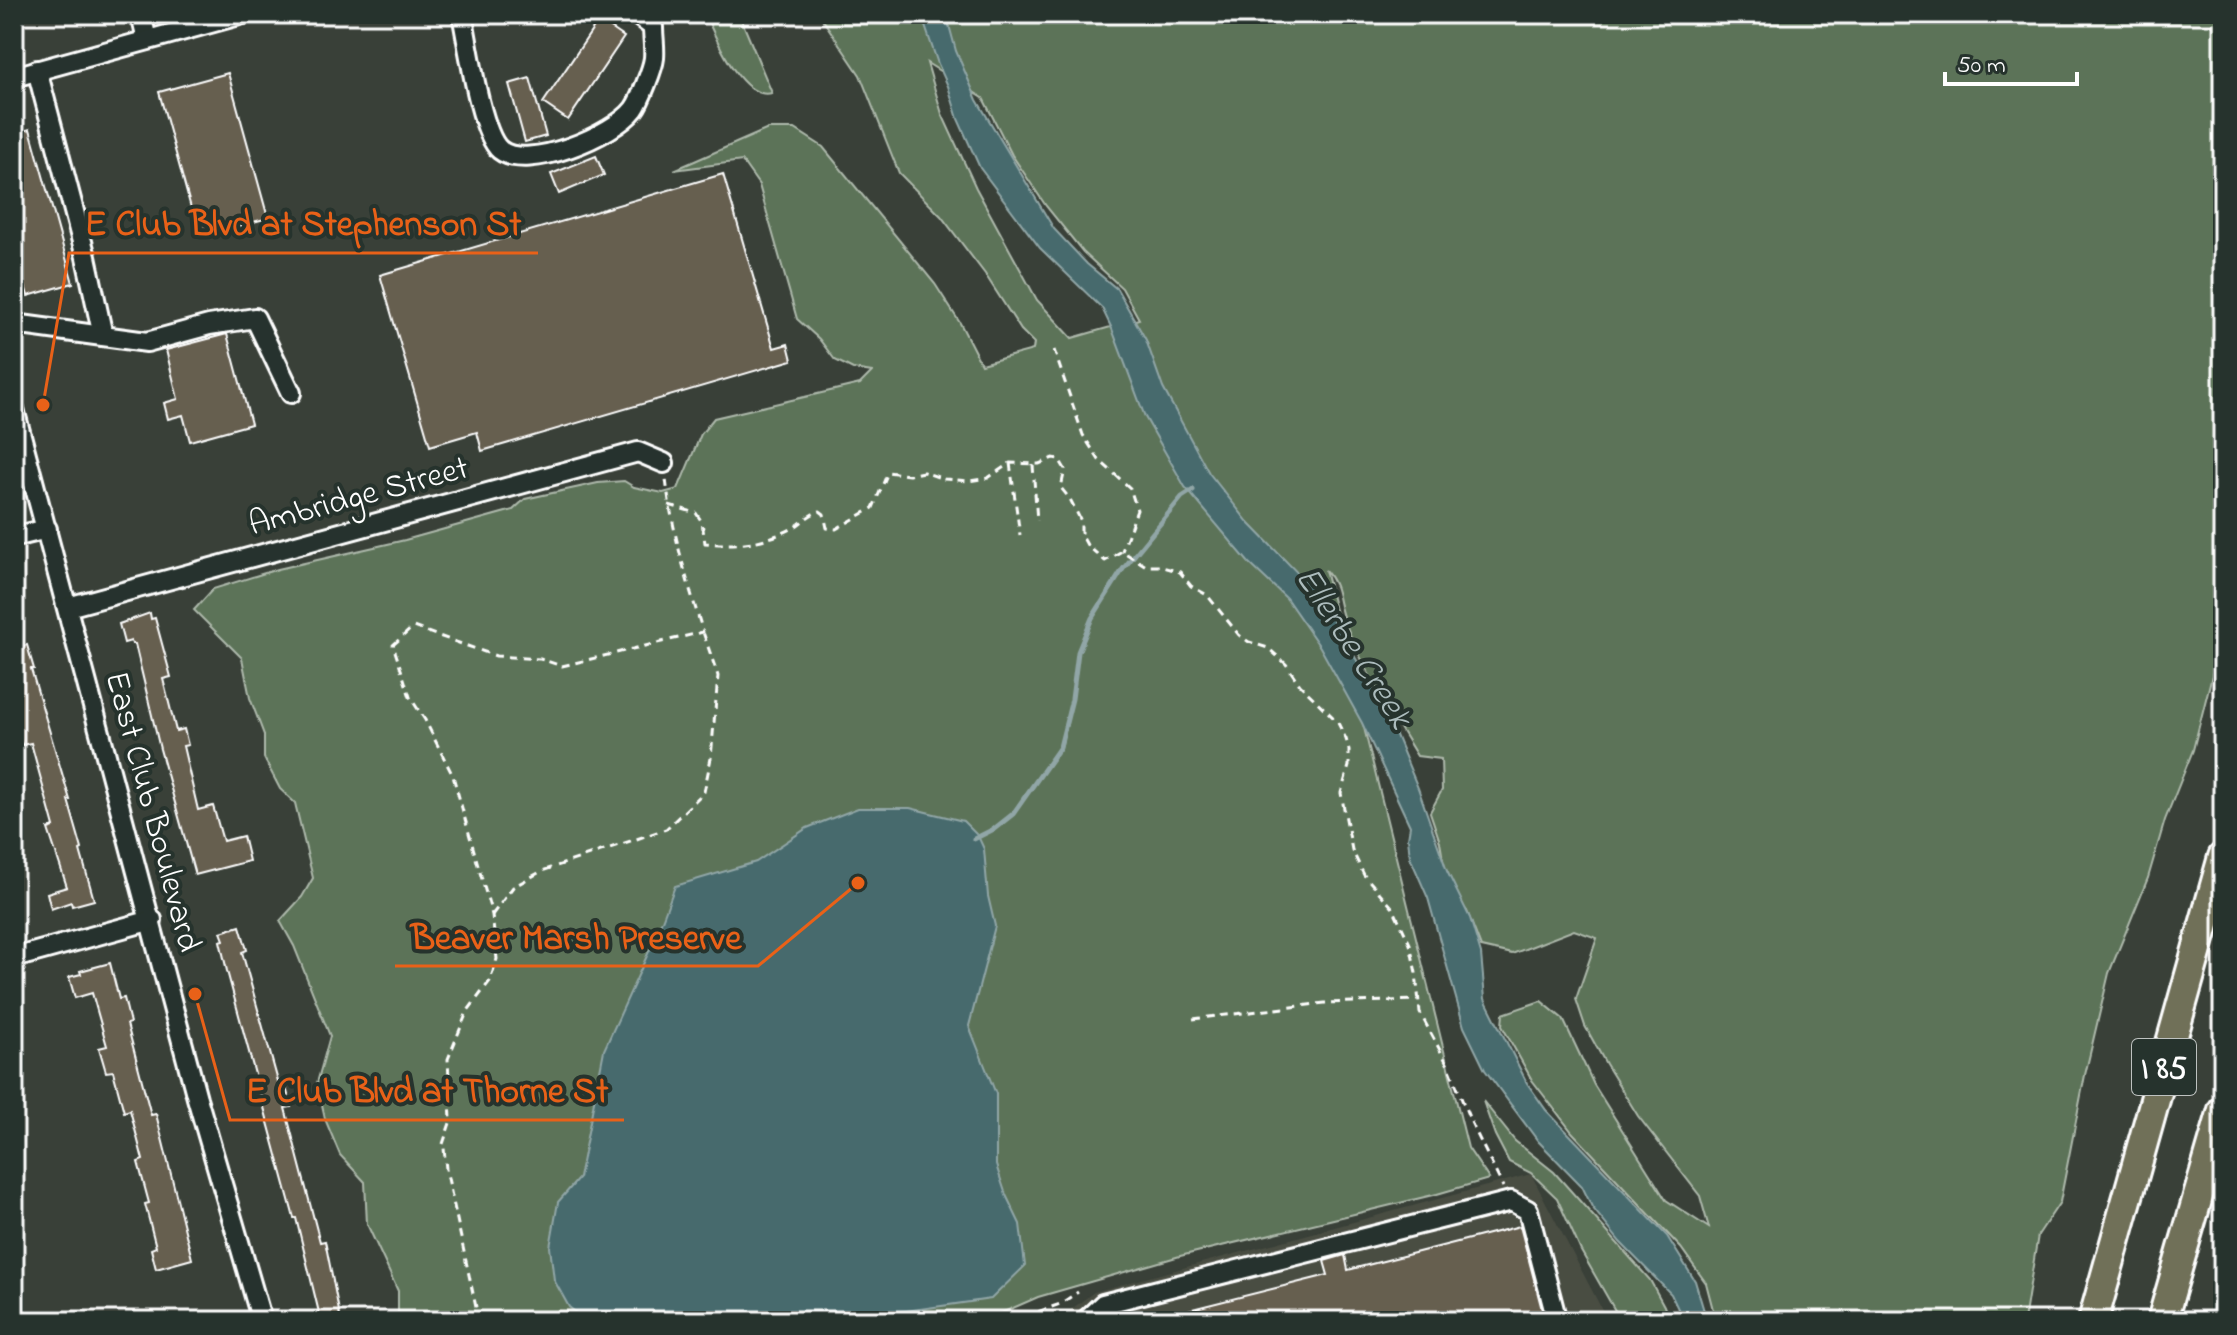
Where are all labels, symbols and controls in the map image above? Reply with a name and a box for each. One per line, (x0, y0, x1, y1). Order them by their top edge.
scale bar (1945, 36, 2077, 86)
text: 50 m (1957, 49, 2006, 84)
callout: E Club Blvd at Stephenson St (69, 193, 538, 253)
text: E Club Blvd at Stephenson St (85, 200, 522, 253)
street label: Ambridge Street (244, 444, 475, 551)
water label: Ellerbe Creek (1280, 557, 1425, 741)
street label: East Club Boulevard (90, 666, 213, 958)
callout: Beaver Marsh Preserve (395, 906, 758, 966)
text: Beaver Marsh Preserve (409, 914, 742, 967)
road number: I 85 (2132, 1039, 2196, 1095)
callout: E Club Blvd at Thorne St (230, 1060, 624, 1120)
text: E Club Blvd at Thorne St (246, 1067, 609, 1120)

